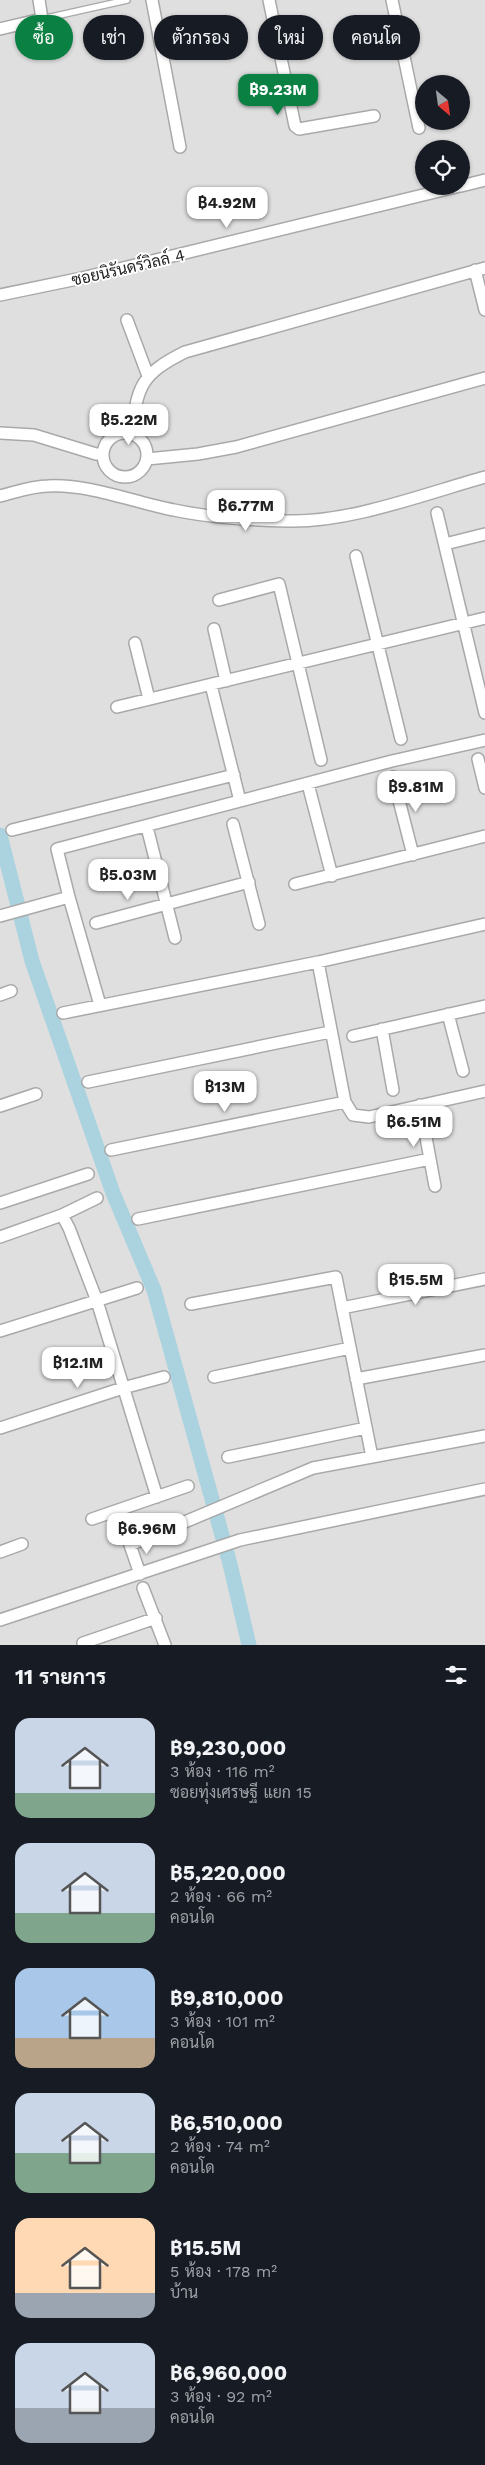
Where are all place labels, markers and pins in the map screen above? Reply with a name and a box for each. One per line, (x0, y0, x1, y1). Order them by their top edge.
pin: ฿9.23M (237, 74, 319, 116)
pin: ฿4.92M (186, 186, 268, 229)
pin: ฿5.22M (88, 404, 170, 446)
pin: ฿6.77M (205, 490, 287, 532)
pin: ฿9.81M (375, 770, 457, 813)
pin: ฿5.03M (87, 858, 169, 901)
pin: ฿13M (195, 1070, 255, 1113)
pin: ฿6.51M (373, 1106, 455, 1148)
pin: ฿15.5M (375, 1264, 457, 1306)
pin: ฿12.1M (37, 1346, 119, 1389)
pin: ฿6.96M (106, 1512, 188, 1555)

